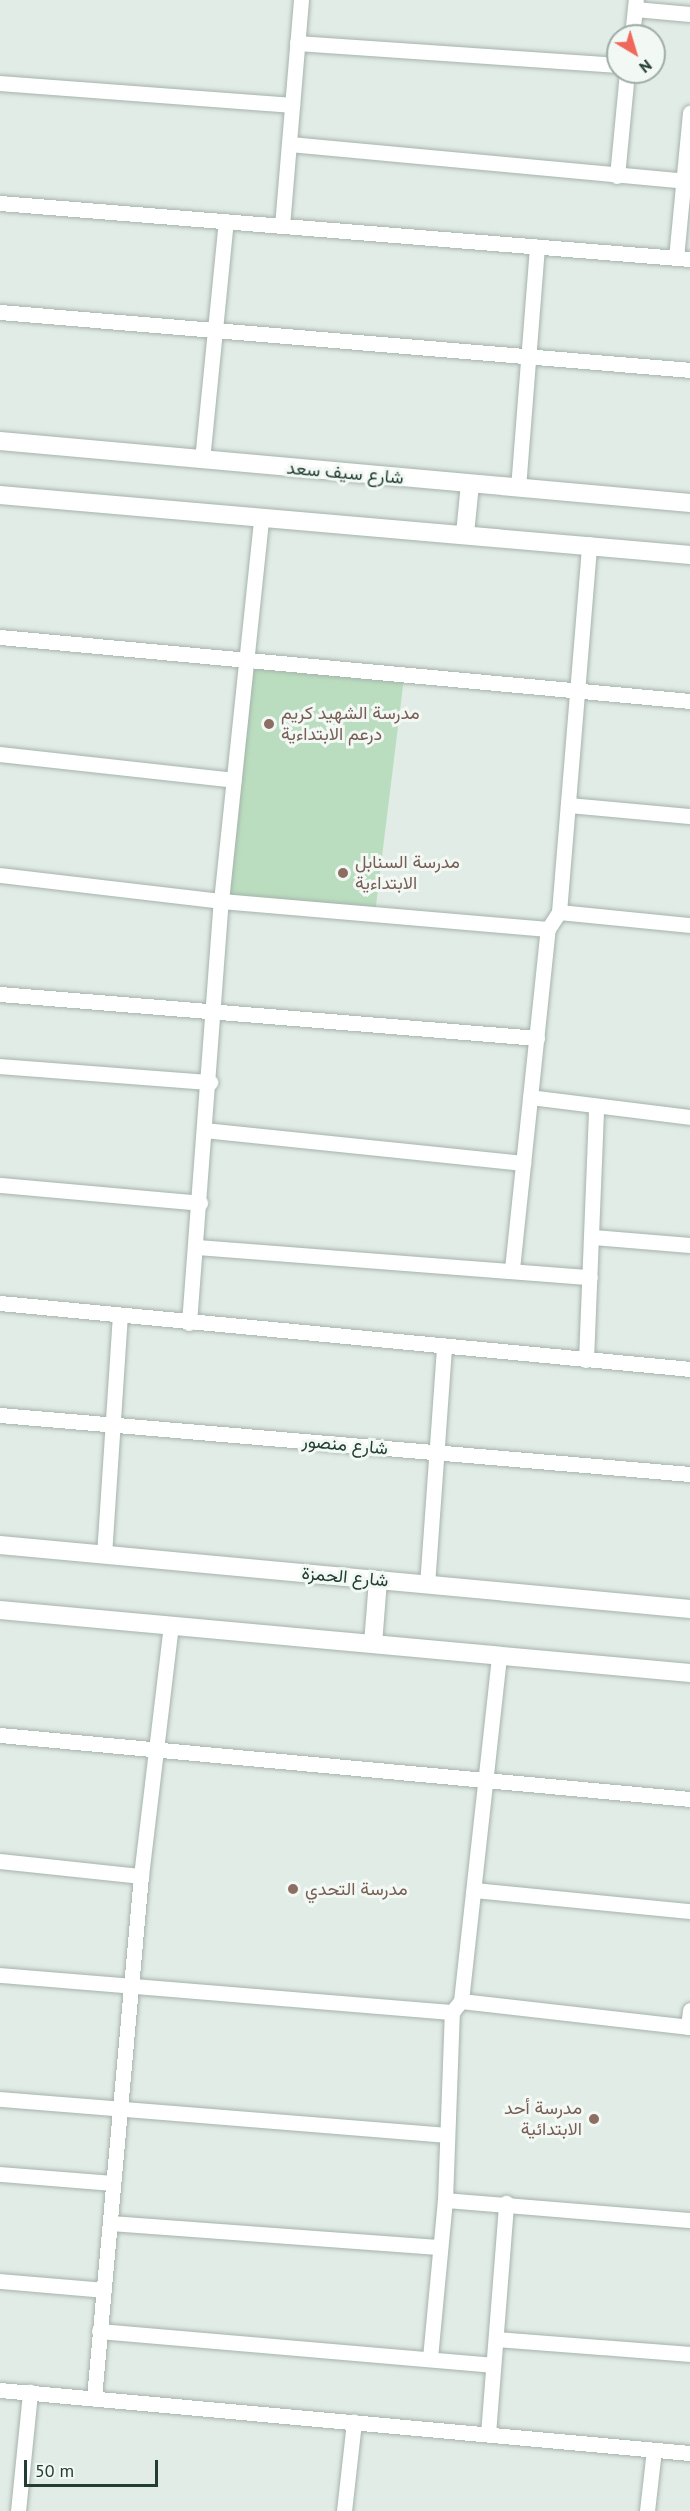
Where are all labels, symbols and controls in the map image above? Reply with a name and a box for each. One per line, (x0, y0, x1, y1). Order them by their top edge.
north arrow (606, 24, 666, 84)
text: N (636, 55, 656, 78)
street label: شارع سيف سعد (286, 457, 404, 489)
place label: مدرسة الشهيد كريم درعم الابتداءية (281, 703, 420, 746)
marker: مدرسة الشهيد كريم درعم الابتداءية (262, 717, 276, 731)
place label: مدرسة السنابل الابتداءية (355, 852, 460, 894)
marker: مدرسة السنابل الابتداءية (336, 866, 350, 880)
street label: شارع منصور (301, 1430, 389, 1460)
street label: شارع الحمزة (301, 1562, 389, 1592)
place label: مدرسة التحدي (305, 1878, 408, 1900)
marker: مدرسة التحدي (286, 1882, 300, 1896)
place label: مدرسة أحد الابتدائية (504, 2098, 582, 2140)
marker: مدرسة أحد الابتدائية (587, 2112, 601, 2126)
scale bar (27, 2448, 160, 2486)
text: 50 m (35, 2459, 74, 2482)

